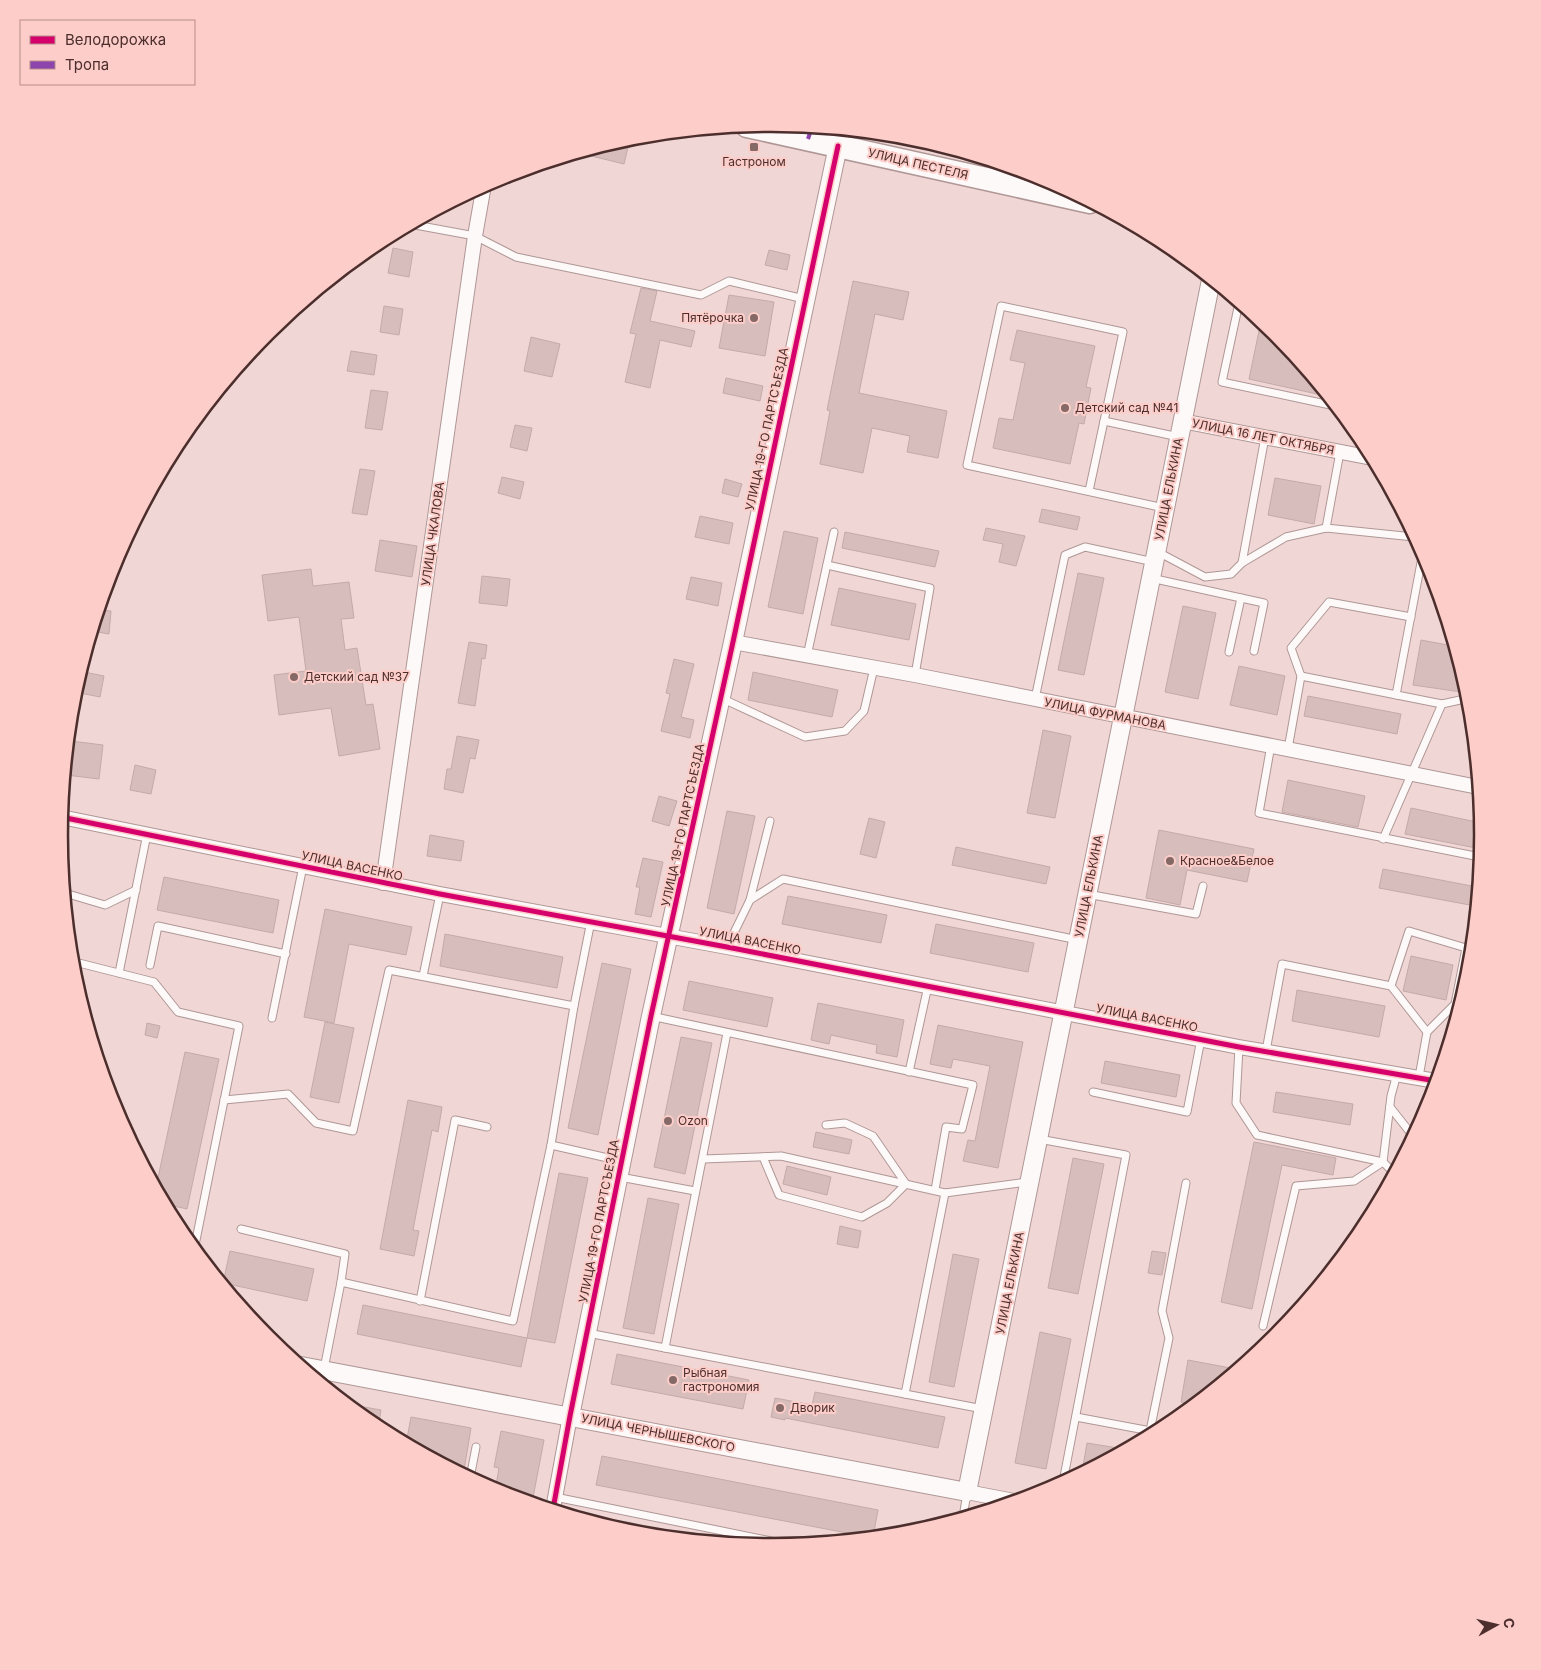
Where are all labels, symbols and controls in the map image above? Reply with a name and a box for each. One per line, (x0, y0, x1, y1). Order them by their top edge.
legend (20, 20, 195, 85)
text: Велодорожка (65, 30, 166, 49)
text: Тропа (65, 55, 109, 74)
marker: Гастроном (748, 141, 760, 153)
street label: УЛИЦА ПЕСТЕЛЯ (867, 145, 970, 182)
place label: Гастроном (722, 154, 786, 169)
place label: Пятёрочка (681, 310, 744, 325)
marker: Пятёрочка (748, 312, 760, 324)
street label: УЛИЦА 19-ГО ПАРТСЪЕЗДА (742, 346, 791, 512)
place label: Детский сад №41 (1075, 400, 1178, 415)
marker: Детский сад №41 (1059, 402, 1071, 414)
street label: УЛИЦА 16 ЛЕТ ОКТЯБРЯ (1191, 415, 1336, 458)
street label: УЛИЦА ЕЛЬКИНА (1151, 436, 1186, 541)
street label: УЛИЦА ЧКАЛОВА (418, 481, 447, 587)
place label: Детский сад №37 (304, 669, 409, 684)
marker: Детский сад №37 (288, 671, 300, 683)
street label: УЛИЦА ФУРМАНОВА (1043, 694, 1167, 733)
street label: УЛИЦА 19-ГО ПАРТСЪЕЗДА (658, 742, 707, 908)
street label: УЛИЦА ЕЛЬКИНА (1071, 833, 1106, 938)
street label: УЛИЦА ВАСЕНКО (300, 847, 404, 884)
place label: Красное&Белое (1180, 853, 1274, 868)
marker: Красное&Белое (1164, 855, 1176, 867)
street label: УЛИЦА ВАСЕНКО (698, 923, 802, 958)
street label: УЛИЦА ВАСЕНКО (1095, 1000, 1199, 1035)
place label: Ozon (678, 1113, 708, 1128)
marker: Ozon (662, 1115, 674, 1127)
street label: УЛИЦА 19-ГО ПАРТСЪЕЗДА (575, 1138, 622, 1304)
street label: УЛИЦА ЕЛЬКИНА (992, 1230, 1027, 1335)
place label: Рыбная гастрономия (683, 1365, 759, 1394)
marker: Рыбная гастрономия (667, 1374, 679, 1386)
place label: Дворик (790, 1400, 835, 1415)
marker: Дворик (774, 1402, 786, 1414)
street label: УЛИЦА ЧЕРНЫШЕВСКОГО (580, 1410, 736, 1455)
north arrow (1471, 1600, 1521, 1650)
text: С (1500, 1617, 1519, 1629)

